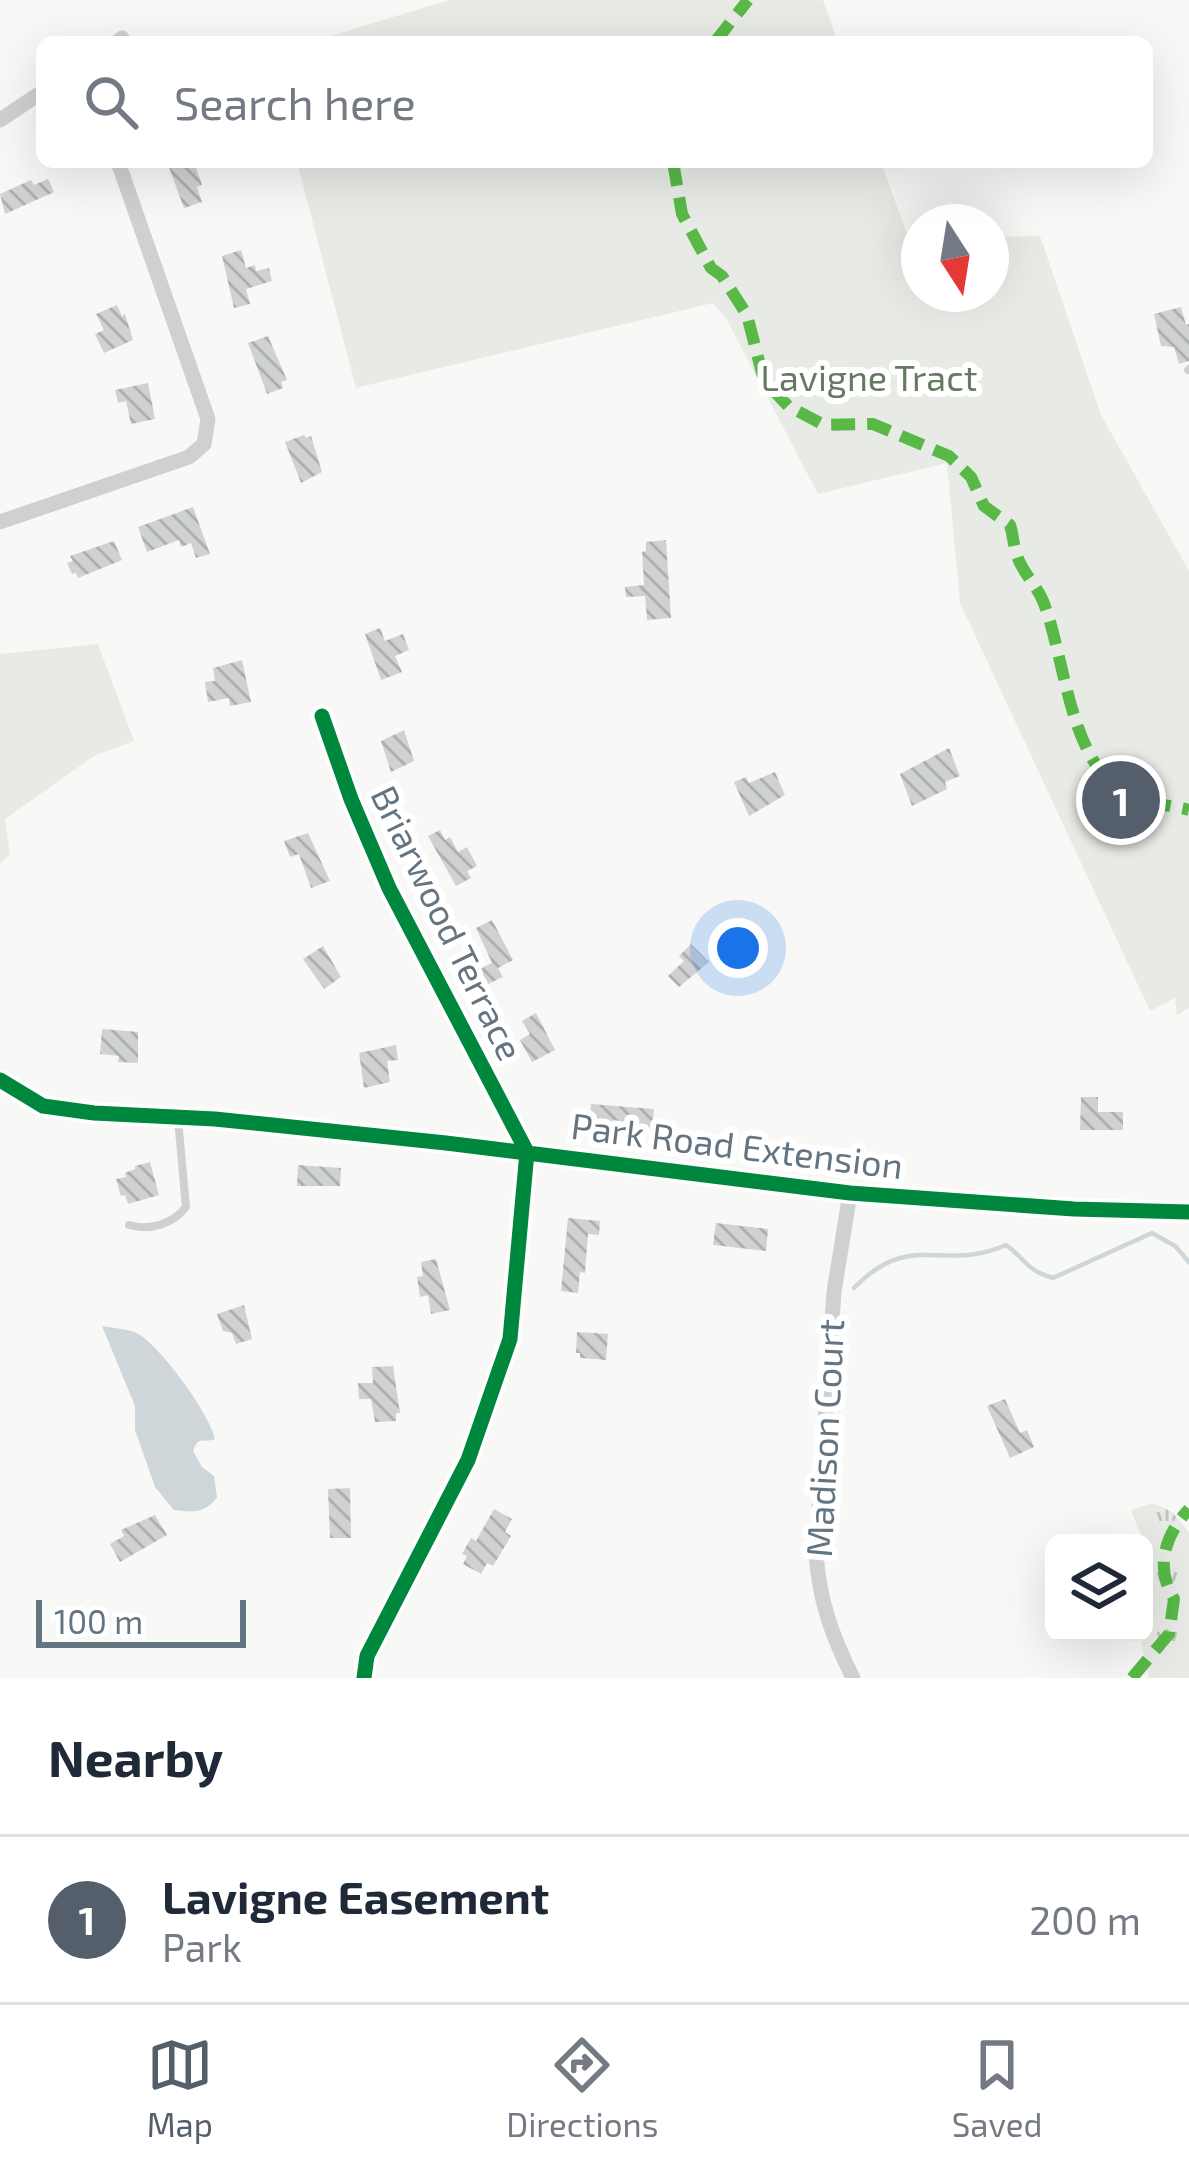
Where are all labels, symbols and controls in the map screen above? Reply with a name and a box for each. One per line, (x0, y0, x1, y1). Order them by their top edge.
search box (36, 36, 1153, 168)
icon: search (78, 69, 144, 135)
text: Search here (174, 75, 416, 129)
north arrow (901, 204, 1009, 312)
park label: Lavigne Tract (761, 355, 977, 398)
pin: 1 (1082, 755, 1160, 845)
street label: Briarwood Terrace (363, 778, 533, 1066)
your location (708, 918, 768, 978)
street label: Park Road Extension (569, 1103, 906, 1186)
street label: Madison Court (796, 1318, 851, 1558)
map controls (1045, 1534, 1153, 1642)
button: layers (1045, 1534, 1153, 1642)
scale bar (36, 1594, 246, 1647)
text: 100 m (54, 1601, 143, 1641)
text: Nearby (48, 1726, 223, 1787)
text: Lavigne Easement (162, 1869, 549, 1923)
text: 1 (79, 1896, 95, 1943)
text: 200 m (1029, 1896, 1141, 1943)
text: Park (162, 1923, 242, 1970)
tab: Map (147, 2032, 213, 2144)
tab: Directions (506, 2032, 658, 2144)
tab: Saved (952, 2032, 1042, 2144)

